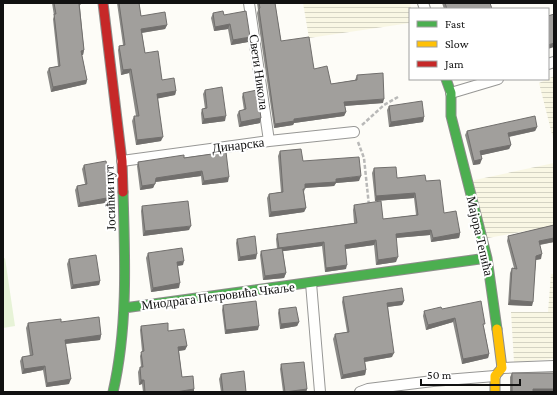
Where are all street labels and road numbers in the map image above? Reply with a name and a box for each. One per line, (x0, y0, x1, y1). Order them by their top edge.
street label: Свети Никола (246, 33, 272, 111)
street label: Динарска (211, 134, 265, 156)
street label: Јосићки пут (101, 164, 119, 231)
street label: Мајора Тепића (464, 195, 497, 278)
street label: Миодрага Петровића Чкаље (140, 279, 296, 313)

